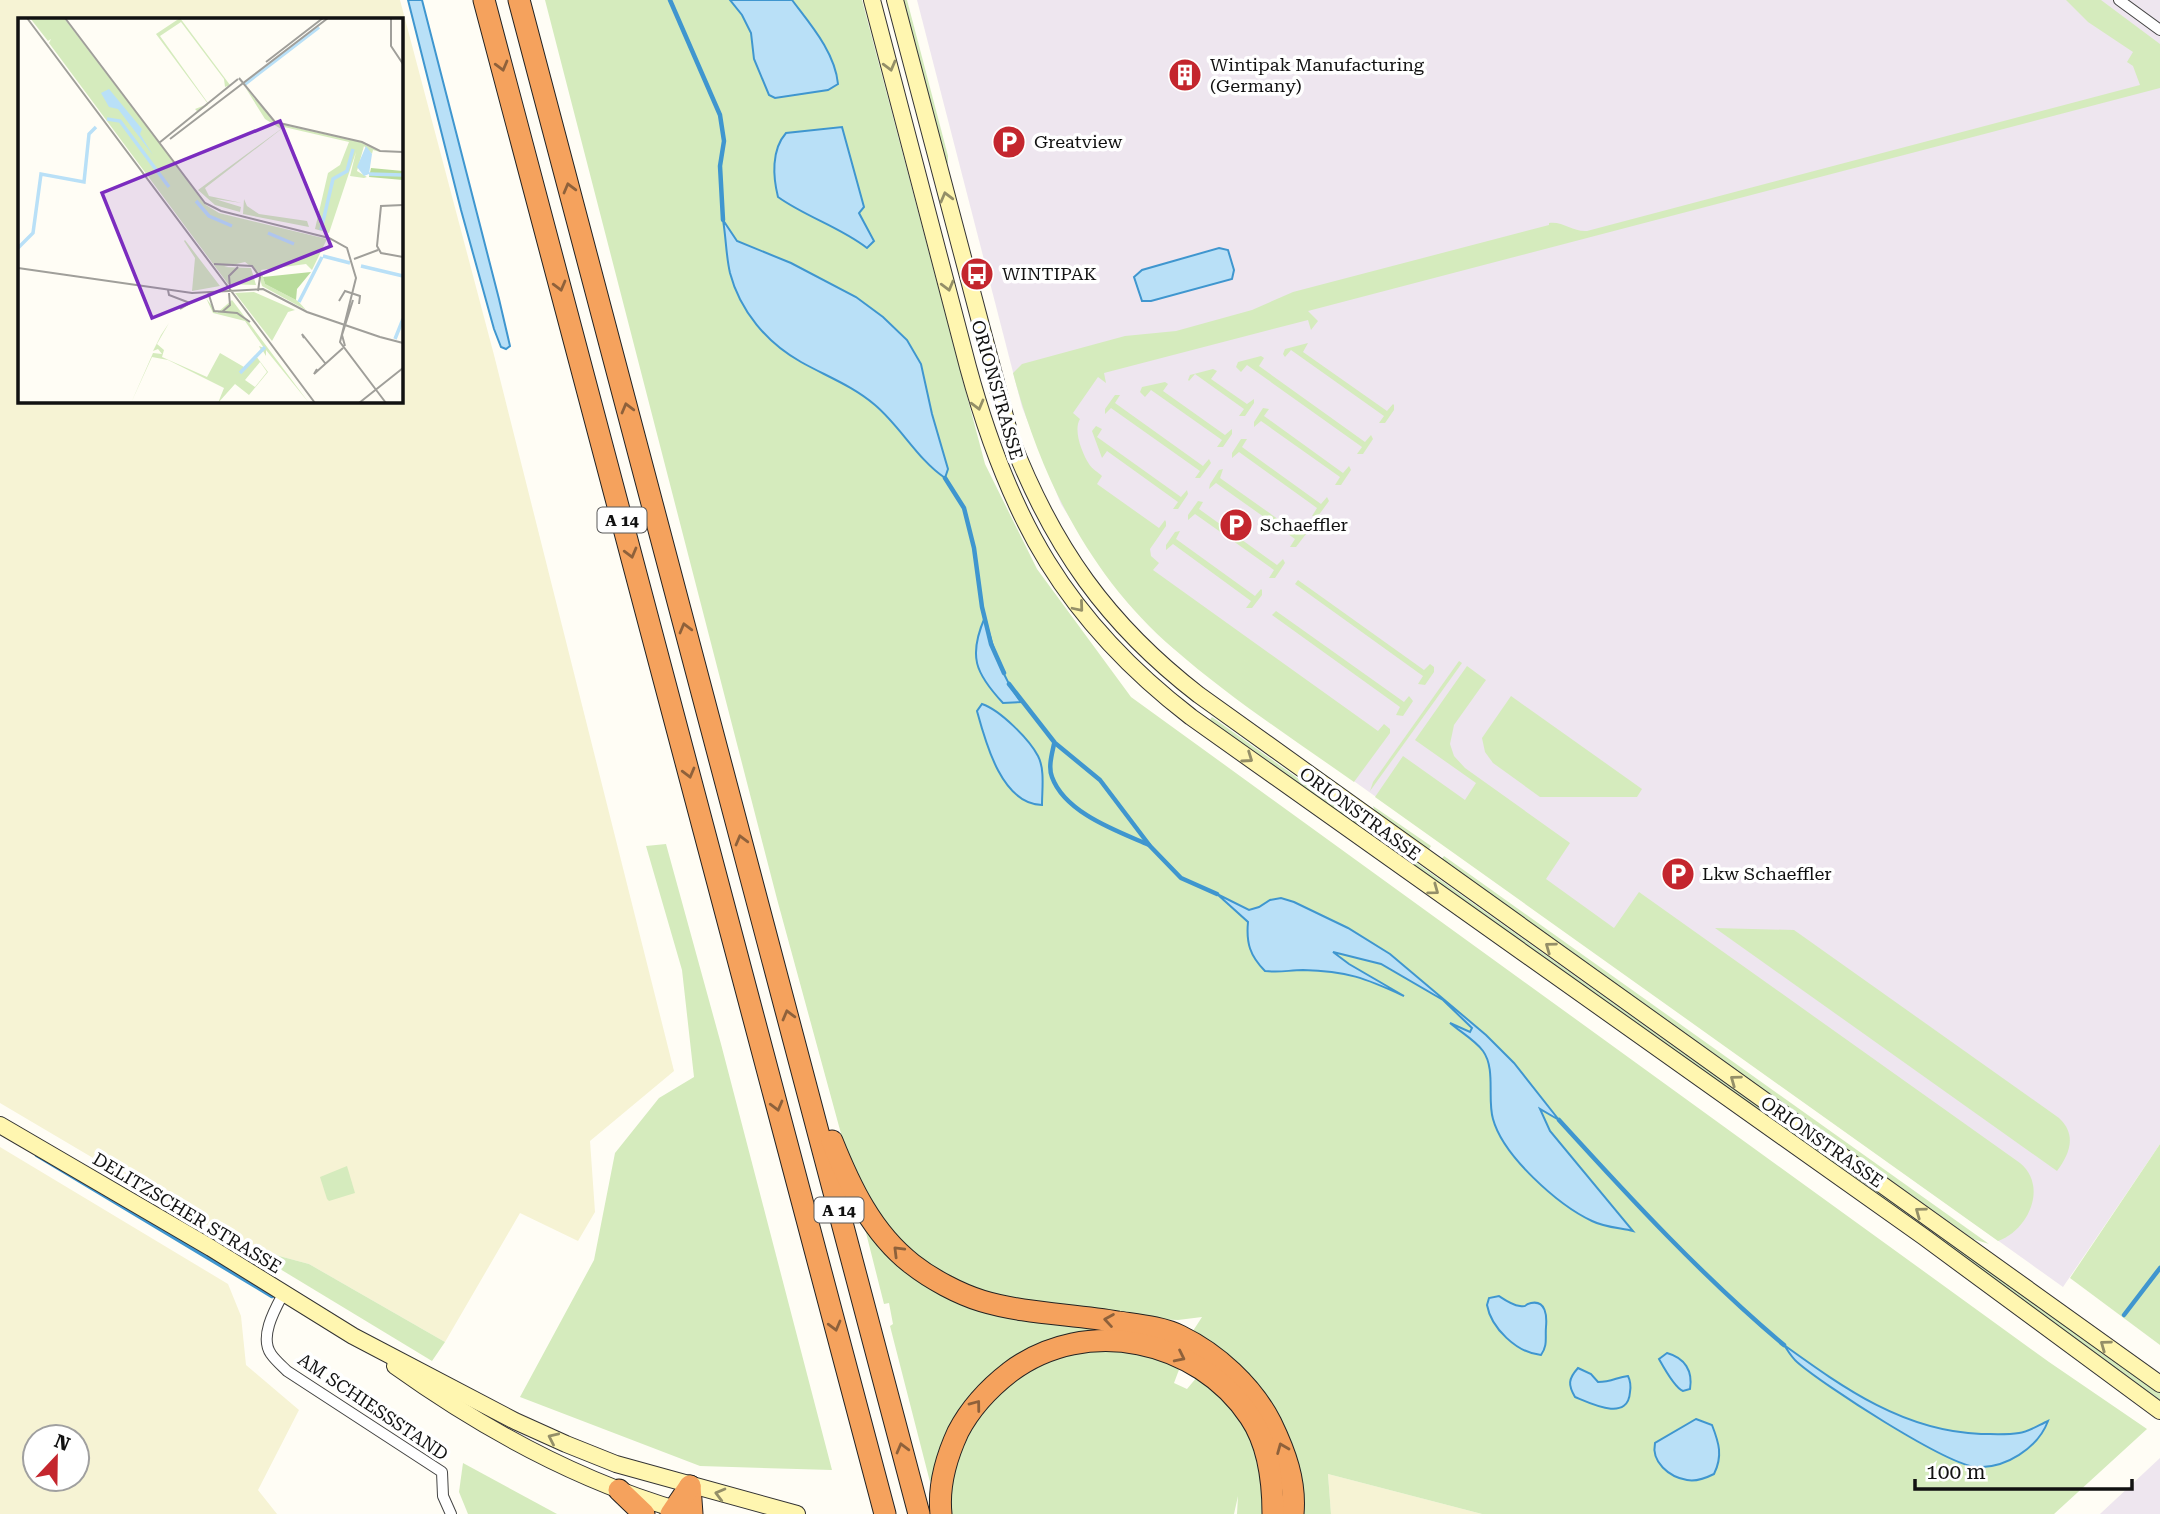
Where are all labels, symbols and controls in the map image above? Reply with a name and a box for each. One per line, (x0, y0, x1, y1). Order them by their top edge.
inset map (18, 18, 402, 402)
place label: Wintipak Manufacturing (Germany) (1210, 54, 1425, 96)
building icon: Wintipak Manufacturing (Germany) (1166, 56, 1204, 94)
one-way arrow (494, 60, 508, 72)
one-way arrow (881, 60, 896, 72)
parking icon: Greatview (990, 123, 1028, 161)
place label: Greatview (1034, 131, 1122, 152)
one-way arrow (563, 183, 577, 195)
one-way arrow (940, 191, 955, 203)
bus stop icon: WINTIPAK (958, 255, 996, 293)
place label: WINTIPAK (1002, 263, 1097, 284)
one-way arrow (552, 280, 566, 292)
one-way arrow (939, 280, 954, 292)
street label: ORIONSTRASSE (967, 317, 1027, 462)
one-way arrow (970, 399, 985, 411)
one-way arrow (621, 403, 635, 415)
parking icon: Schaeffler (1217, 506, 1255, 544)
road number: A 14 (598, 508, 646, 533)
place label: Schaeffler (1260, 514, 1348, 535)
one-way arrow (623, 547, 637, 559)
one-way arrow (1071, 599, 1083, 612)
one-way arrow (679, 622, 693, 634)
one-way arrow (1240, 749, 1253, 762)
street label: ORIONSTRASSE (1296, 763, 1425, 865)
one-way arrow (681, 767, 695, 779)
one-way arrow (735, 834, 750, 846)
parking icon: Lkw Schaeffler (1659, 855, 1697, 893)
place label: Lkw Schaeffler (1702, 863, 1832, 884)
one-way arrow (1426, 882, 1439, 894)
one-way arrow (1545, 943, 1558, 955)
one-way arrow (781, 1009, 796, 1021)
one-way arrow (1730, 1076, 1743, 1088)
street label: ORIONSTRASSE (1757, 1092, 1888, 1192)
one-way arrow (769, 1100, 783, 1112)
street label: DELITZSCHER STRASSE (89, 1148, 285, 1277)
road number: A 14 (814, 1198, 864, 1222)
one-way arrow (1915, 1208, 1928, 1220)
one-way arrow (893, 1246, 906, 1259)
one-way arrow (1103, 1313, 1115, 1328)
one-way arrow (827, 1320, 842, 1332)
one-way arrow (2100, 1340, 2113, 1353)
street label: AM SCHIESSSTAND (294, 1348, 452, 1465)
one-way arrow (1173, 1349, 1185, 1363)
one-way arrow (967, 1400, 980, 1413)
north arrow (21, 1423, 91, 1493)
text: N (51, 1429, 74, 1456)
one-way arrow (548, 1433, 560, 1447)
one-way arrow (896, 1442, 910, 1454)
one-way arrow (1276, 1442, 1290, 1454)
scale bar (1915, 1448, 2132, 1492)
text: 100 m (1926, 1460, 1986, 1484)
one-way arrow (714, 1488, 726, 1502)

